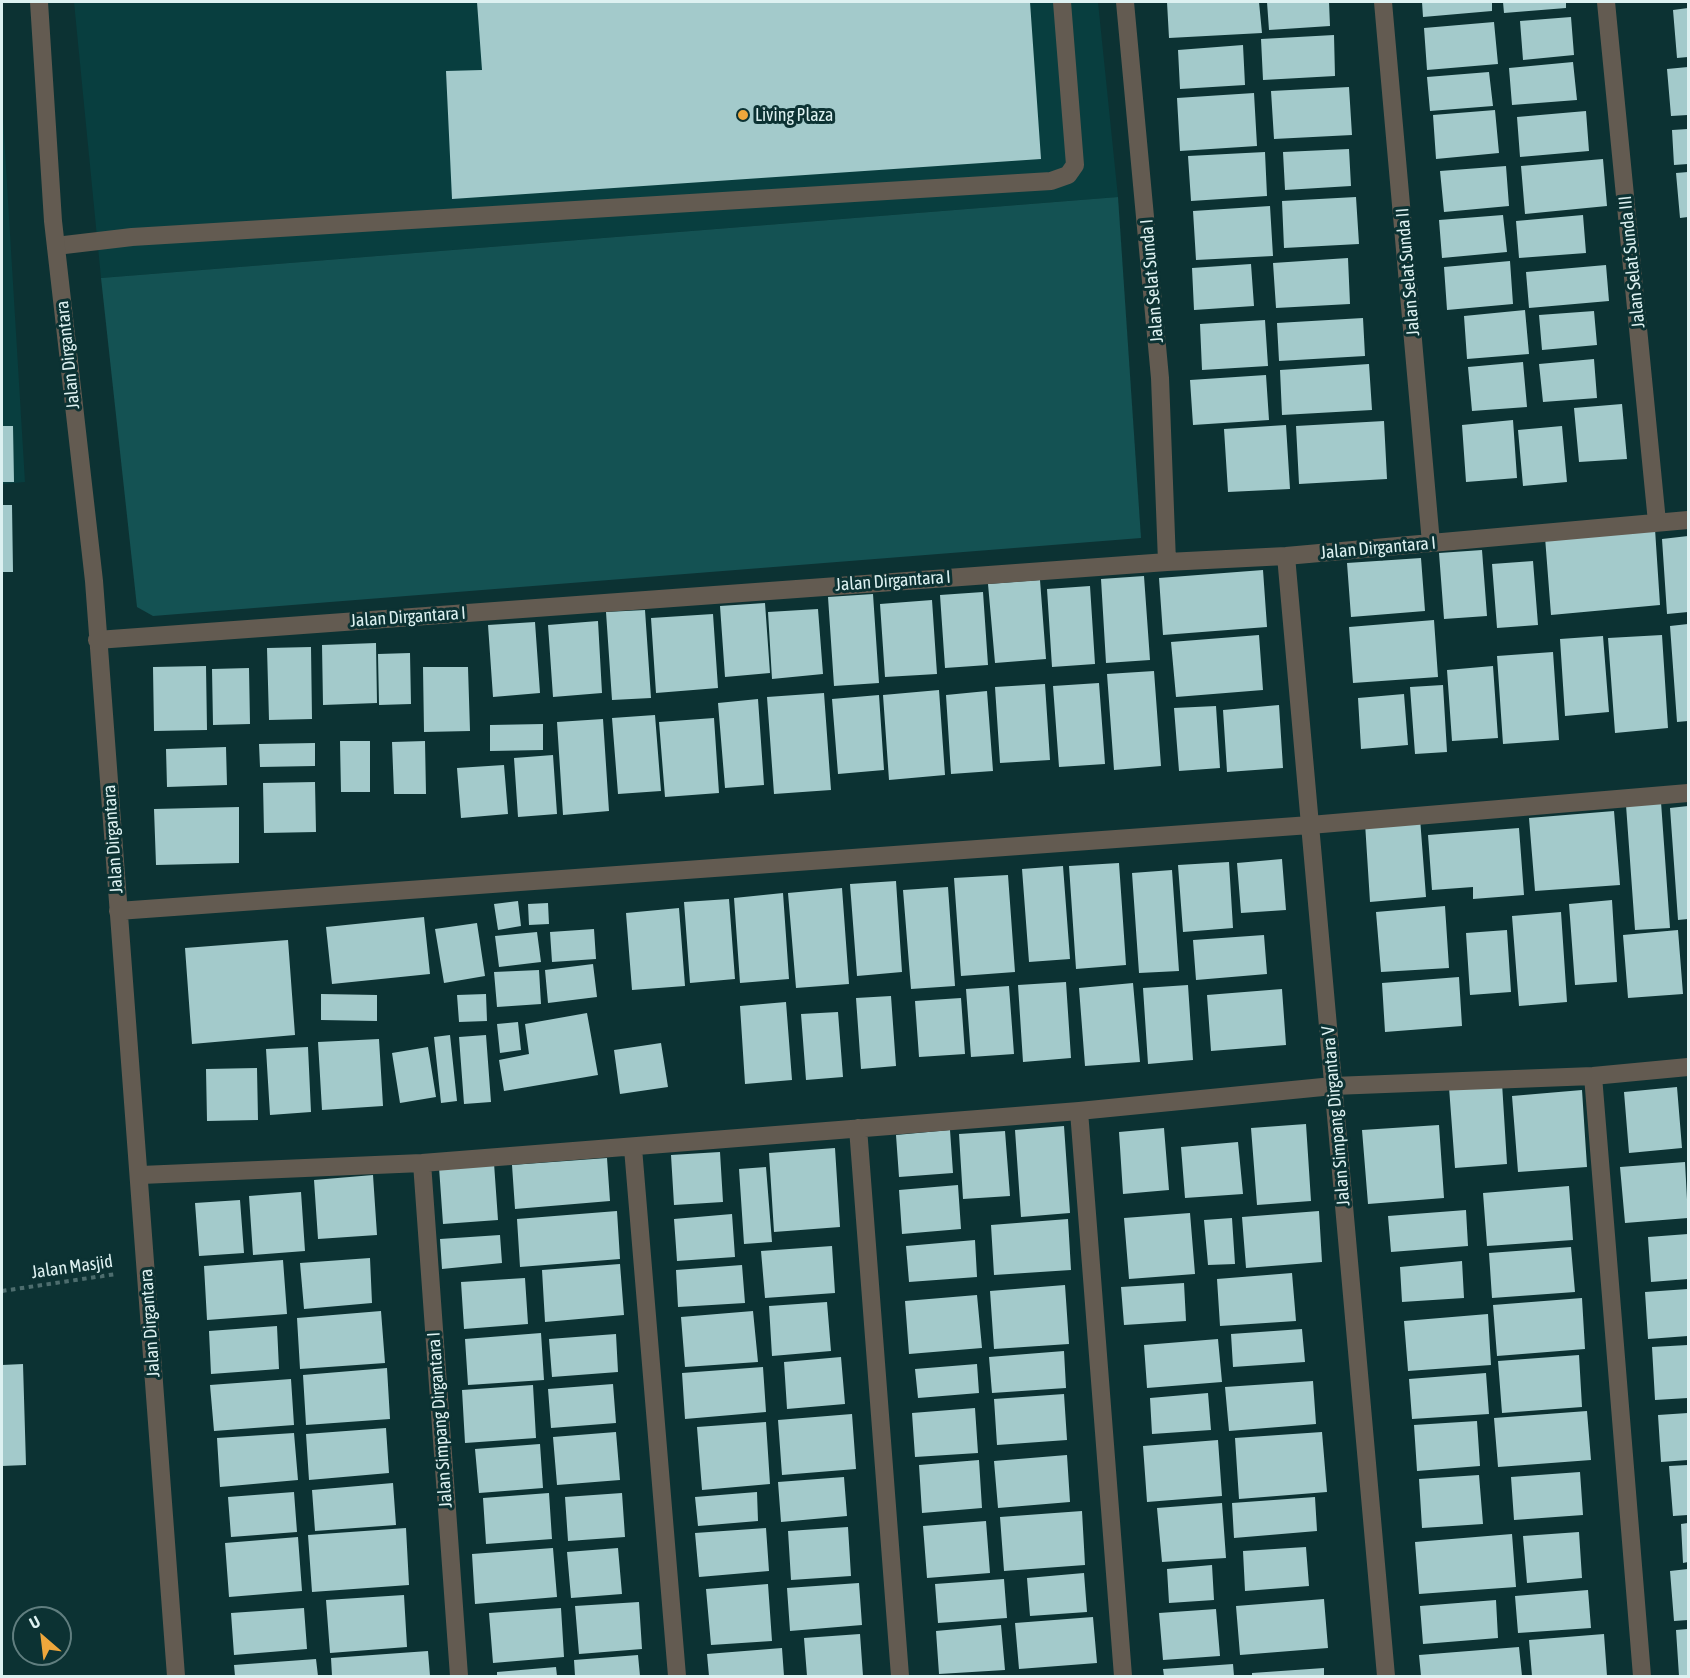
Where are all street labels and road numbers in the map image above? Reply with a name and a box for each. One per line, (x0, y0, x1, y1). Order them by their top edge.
street label: Jalan Selat Sunda III (1614, 195, 1650, 329)
street label: Jalan Selat Sunda II (1392, 207, 1424, 337)
street label: Jalan Selat Sunda I (1136, 218, 1168, 344)
street label: Jalan Dirgantara (52, 300, 84, 410)
street label: Jalan Dirgantara I (1319, 532, 1437, 564)
street label: Jalan Dirgantara I (834, 566, 952, 596)
street label: Jalan Dirgantara I (349, 602, 467, 632)
street label: Jalan Dirgantara (98, 784, 128, 894)
street label: Jalan Simpang Dirgantara V (1317, 1025, 1355, 1207)
street label: Jalan Masjid (30, 1251, 114, 1283)
street label: Jalan Dirgantara (135, 1268, 165, 1378)
street label: Jalan Simpang Dirgantara I (423, 1331, 457, 1509)

